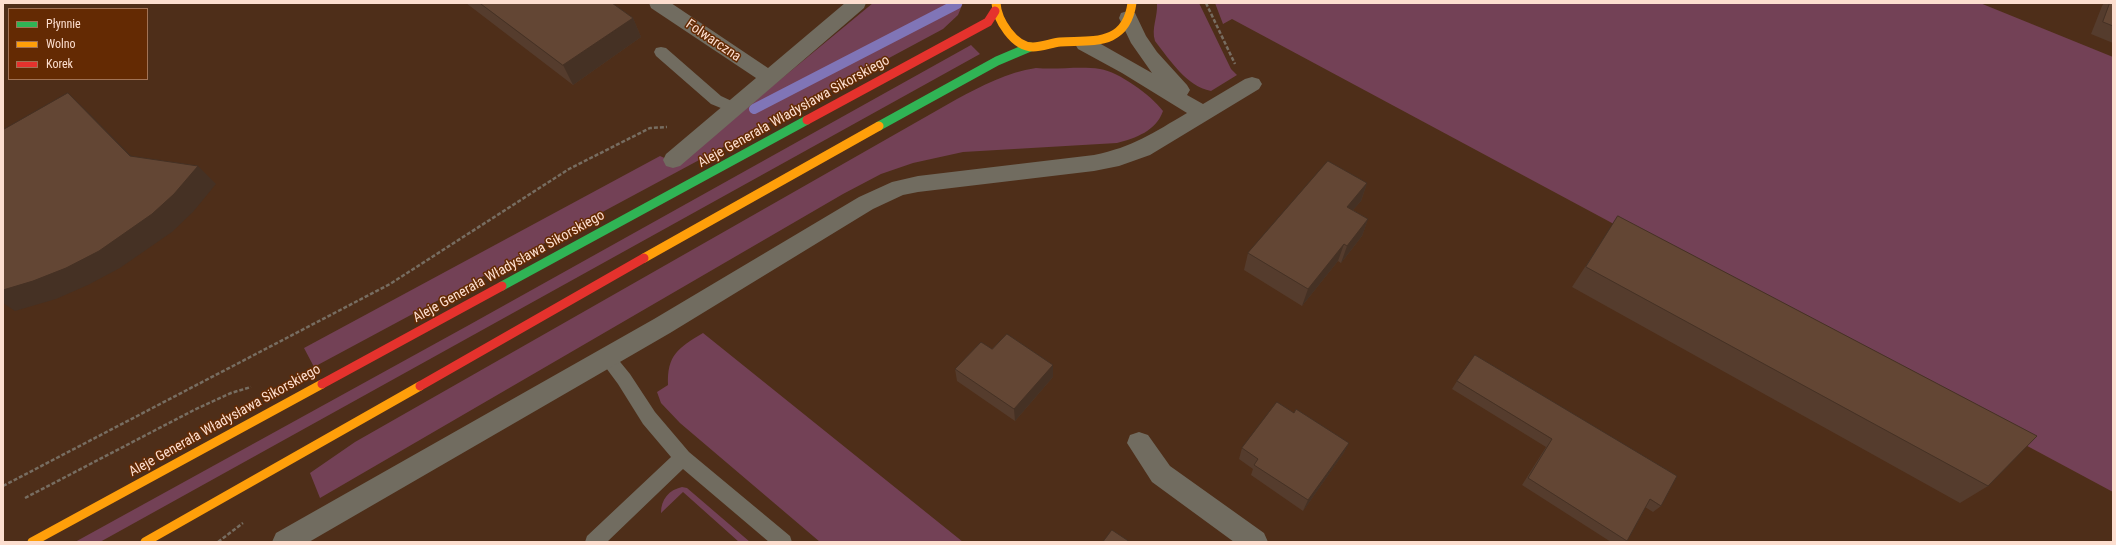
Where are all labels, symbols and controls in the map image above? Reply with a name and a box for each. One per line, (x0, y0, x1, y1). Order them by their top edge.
legend (8, 8, 148, 80)
street label: Folwarczna (682, 16, 744, 66)
text: Płynnie (46, 17, 81, 31)
text: Wolno (46, 37, 76, 51)
street label: Aleje Generała Władysława Sikorskiego (695, 52, 893, 172)
text: Korek (46, 57, 73, 71)
street label: Aleje Generała Władysława Sikorskiego (410, 207, 608, 327)
street label: Aleje Generała Władysława Sikorskiego (126, 361, 324, 481)

